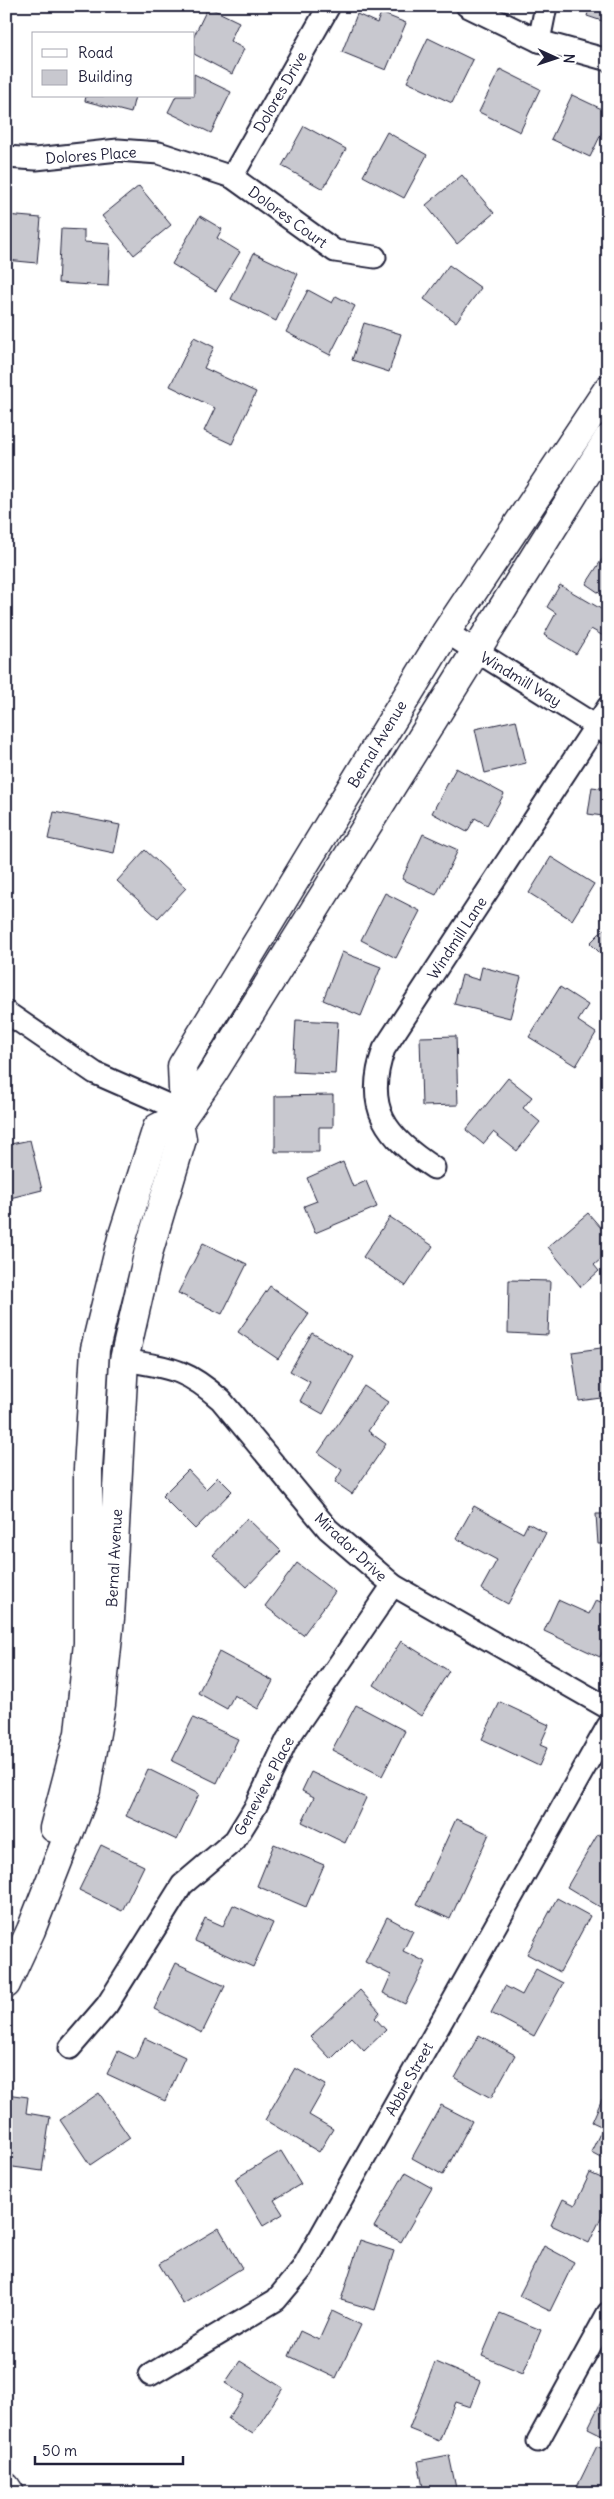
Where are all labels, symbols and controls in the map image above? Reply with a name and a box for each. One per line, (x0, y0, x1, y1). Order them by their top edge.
legend (32, 32, 195, 98)
north arrow (532, 32, 582, 82)
text: Road (78, 43, 113, 62)
street label: Dolores Drive (249, 48, 311, 136)
text: N (560, 53, 578, 64)
text: Building (78, 67, 133, 86)
street label: Dolores Place (45, 142, 137, 168)
street label: Dolores Court (245, 182, 331, 252)
street label: Windmill Way (477, 647, 565, 711)
street label: Bernal Avenue (343, 697, 411, 791)
street label: Windmill Lane (423, 893, 491, 983)
street label: Bernal Avenue (102, 1508, 126, 1608)
street label: Mirador Drive (311, 1509, 391, 1585)
street label: Genevieve Place (230, 1733, 298, 1839)
street label: Abbie Street (381, 2039, 437, 2119)
scale bar (35, 2434, 182, 2466)
text: 50 m (42, 2441, 77, 2460)

